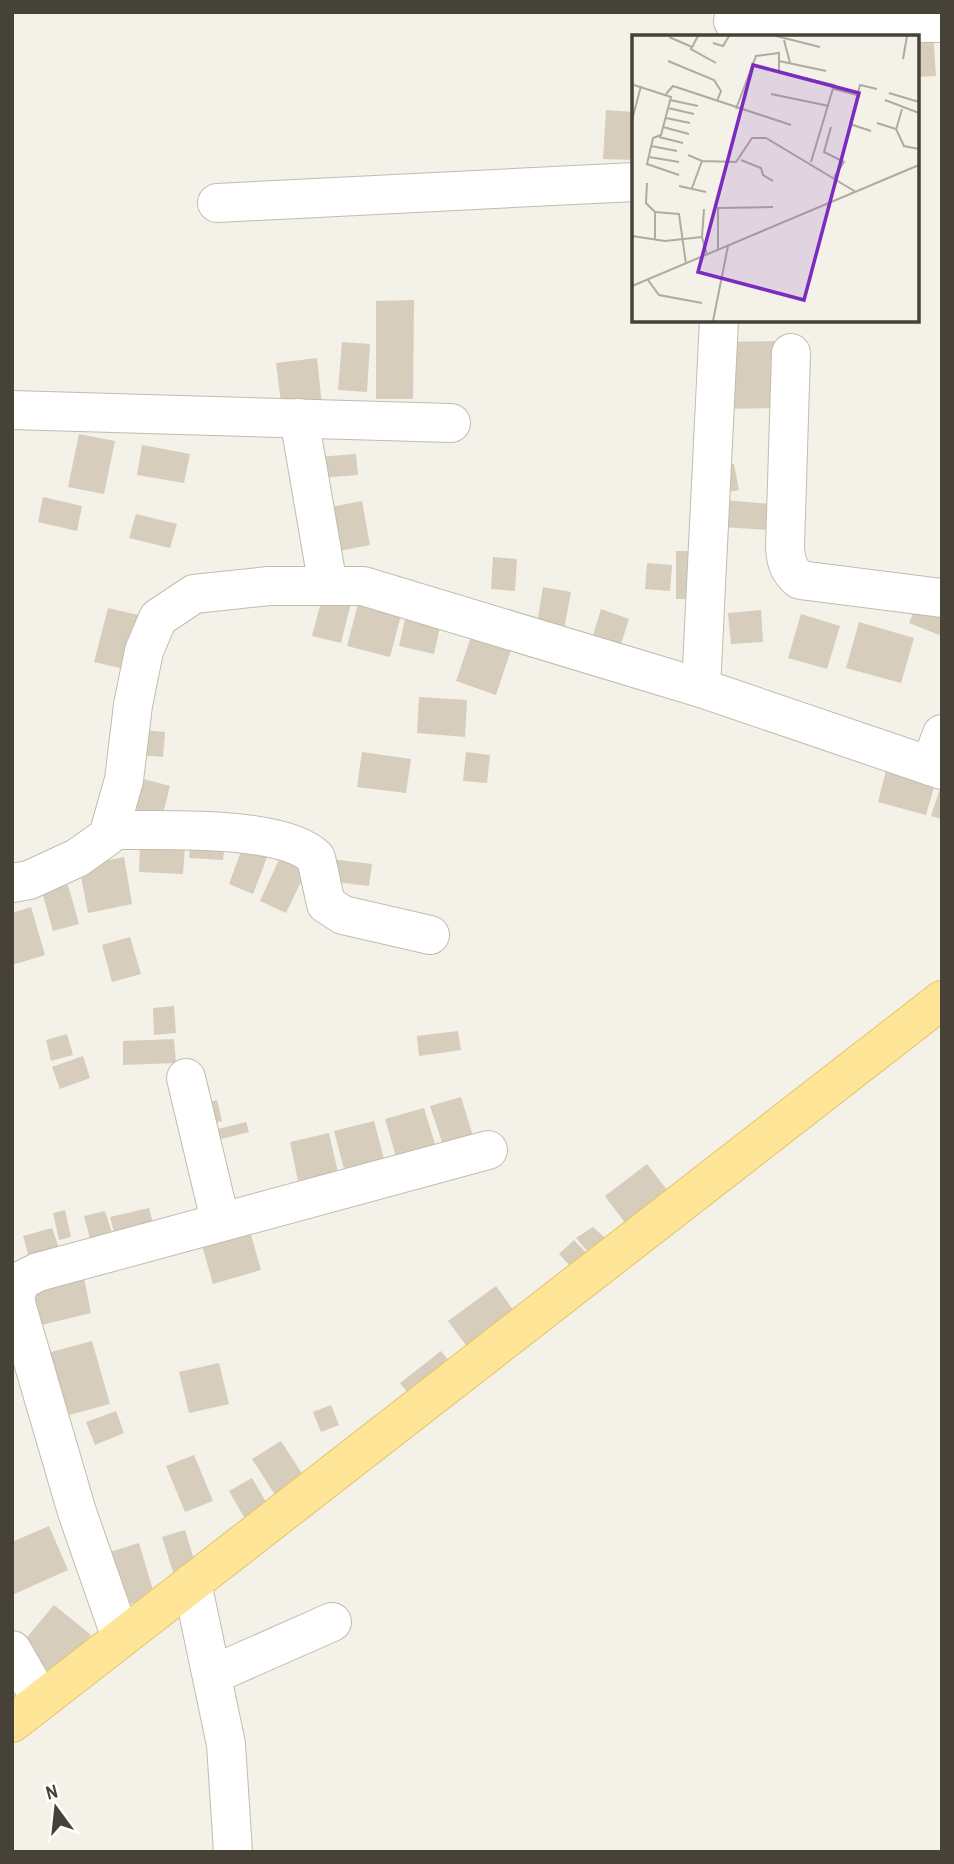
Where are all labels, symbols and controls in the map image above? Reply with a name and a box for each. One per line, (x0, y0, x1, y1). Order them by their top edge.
inset map (632, 35, 919, 322)
north arrow (21, 1773, 91, 1843)
text: N (43, 1778, 60, 1806)

